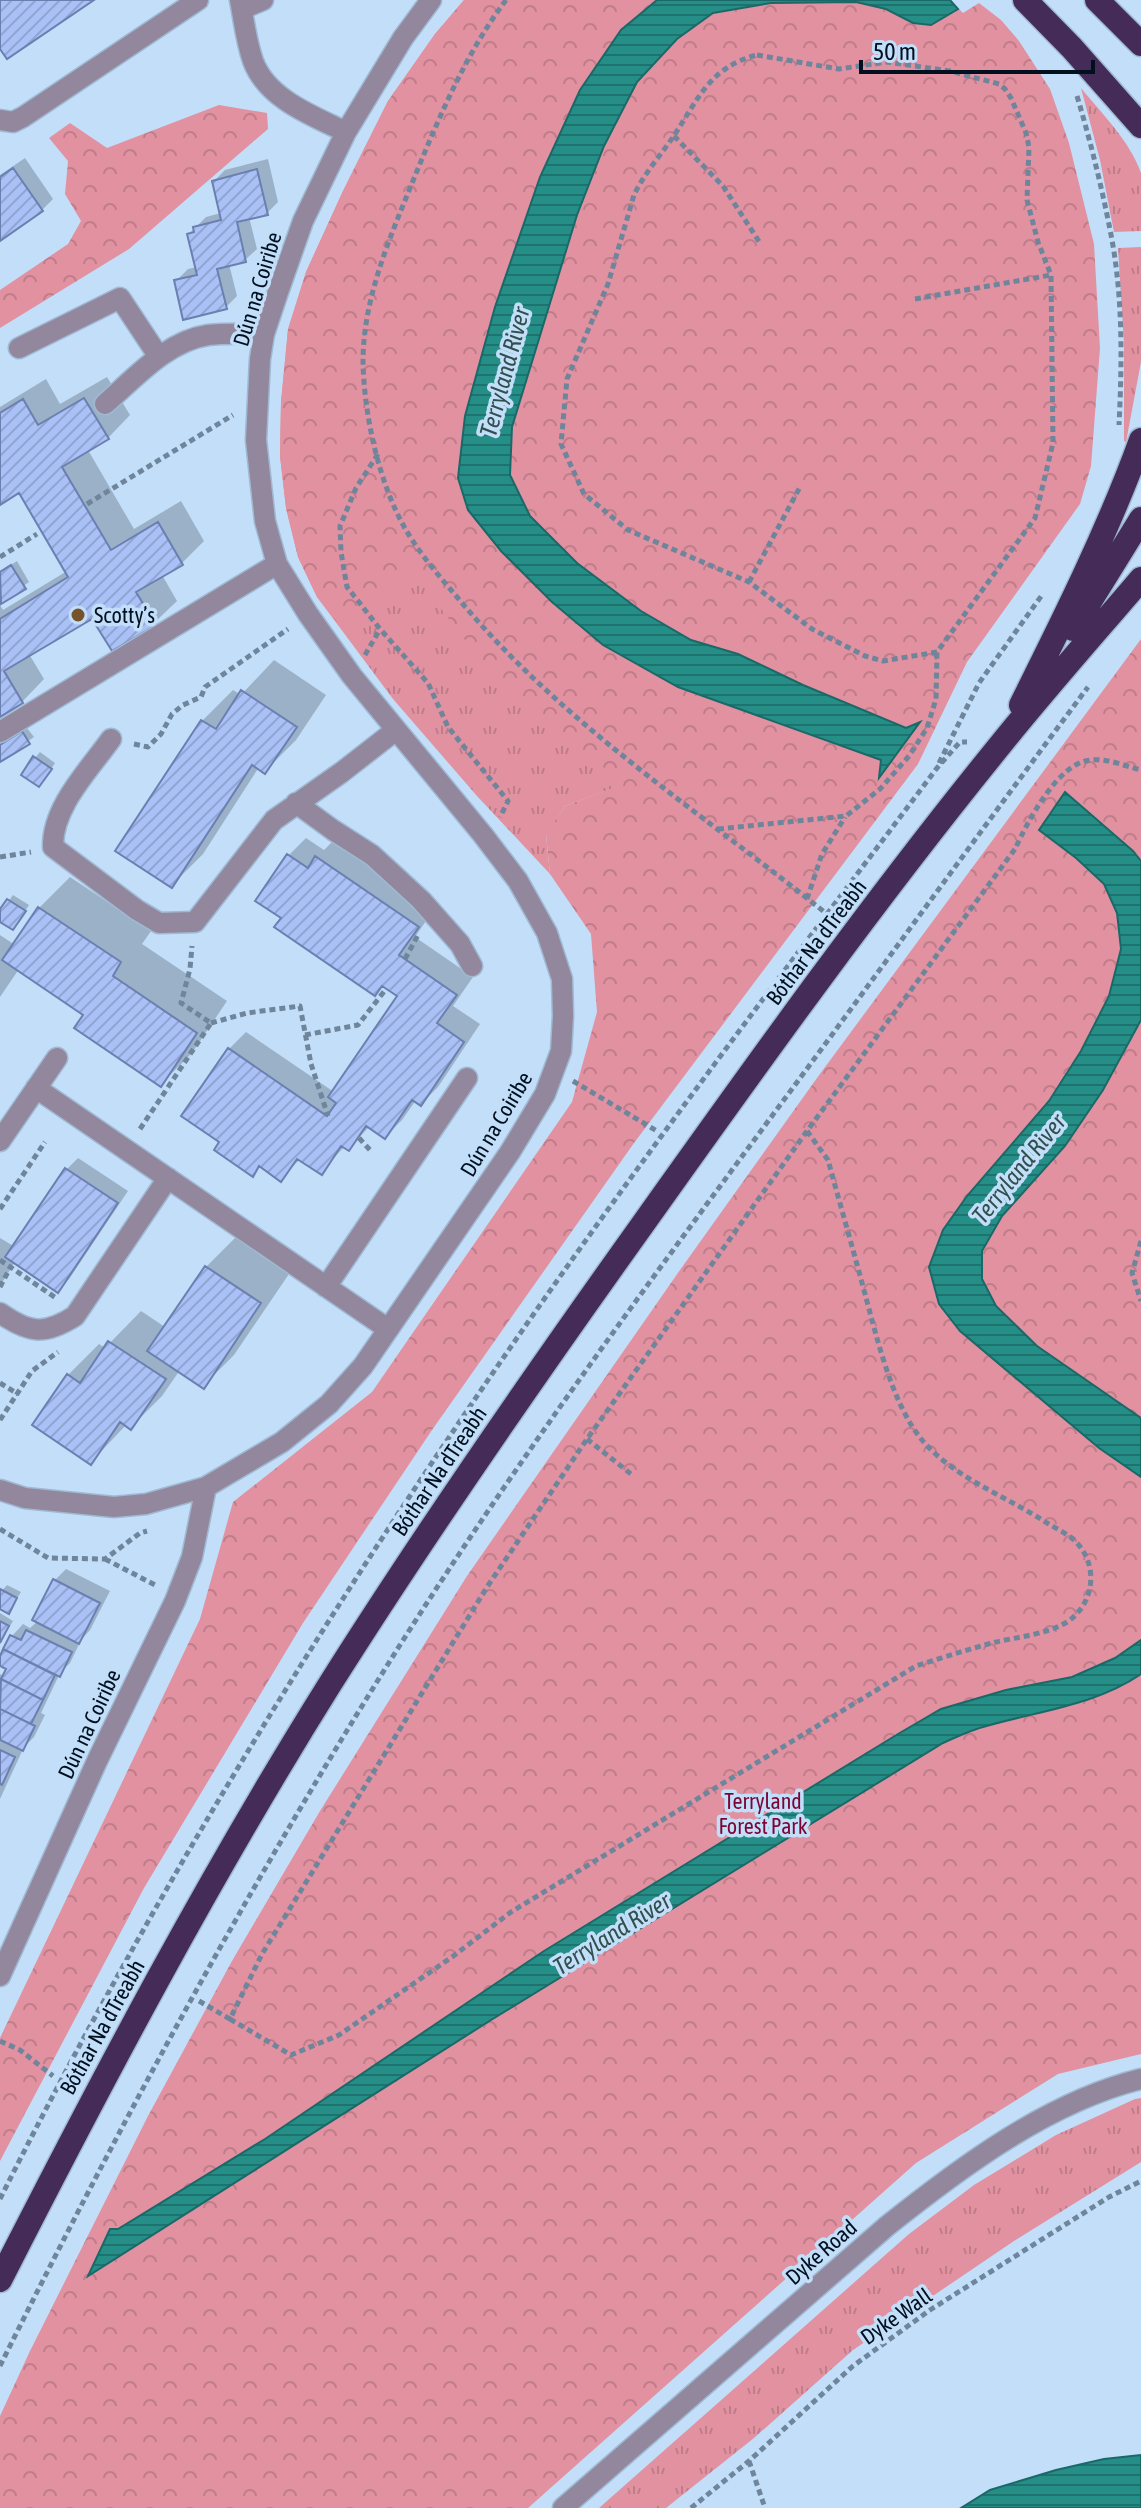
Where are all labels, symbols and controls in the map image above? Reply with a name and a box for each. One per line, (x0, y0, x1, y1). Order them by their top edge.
scale bar (861, 24, 1093, 74)
text: 50 m (873, 38, 916, 65)
street label: Dún na Coiribe (227, 229, 287, 349)
water label: Terryland River (474, 303, 535, 439)
place label: Scotty’s (94, 602, 155, 628)
marker: Scotty’s (69, 606, 87, 624)
street label: Bóthar Na dTreabh (760, 874, 872, 1010)
street label: Dún na Coiribe (455, 1067, 537, 1181)
water label: Terryland River (966, 1108, 1071, 1229)
street label: Bóthar Na dTreabh (386, 1401, 492, 1541)
street label: Dún na Coiribe (52, 1665, 126, 1783)
park label: Terryland Forest Park (718, 1788, 808, 1839)
water label: Terryland River (548, 1886, 676, 1980)
street label: Bóthar Na dTreabh (54, 1955, 150, 2099)
street label: Dyke Road (780, 2214, 862, 2290)
street label: Dyke Wall (855, 2282, 937, 2350)

